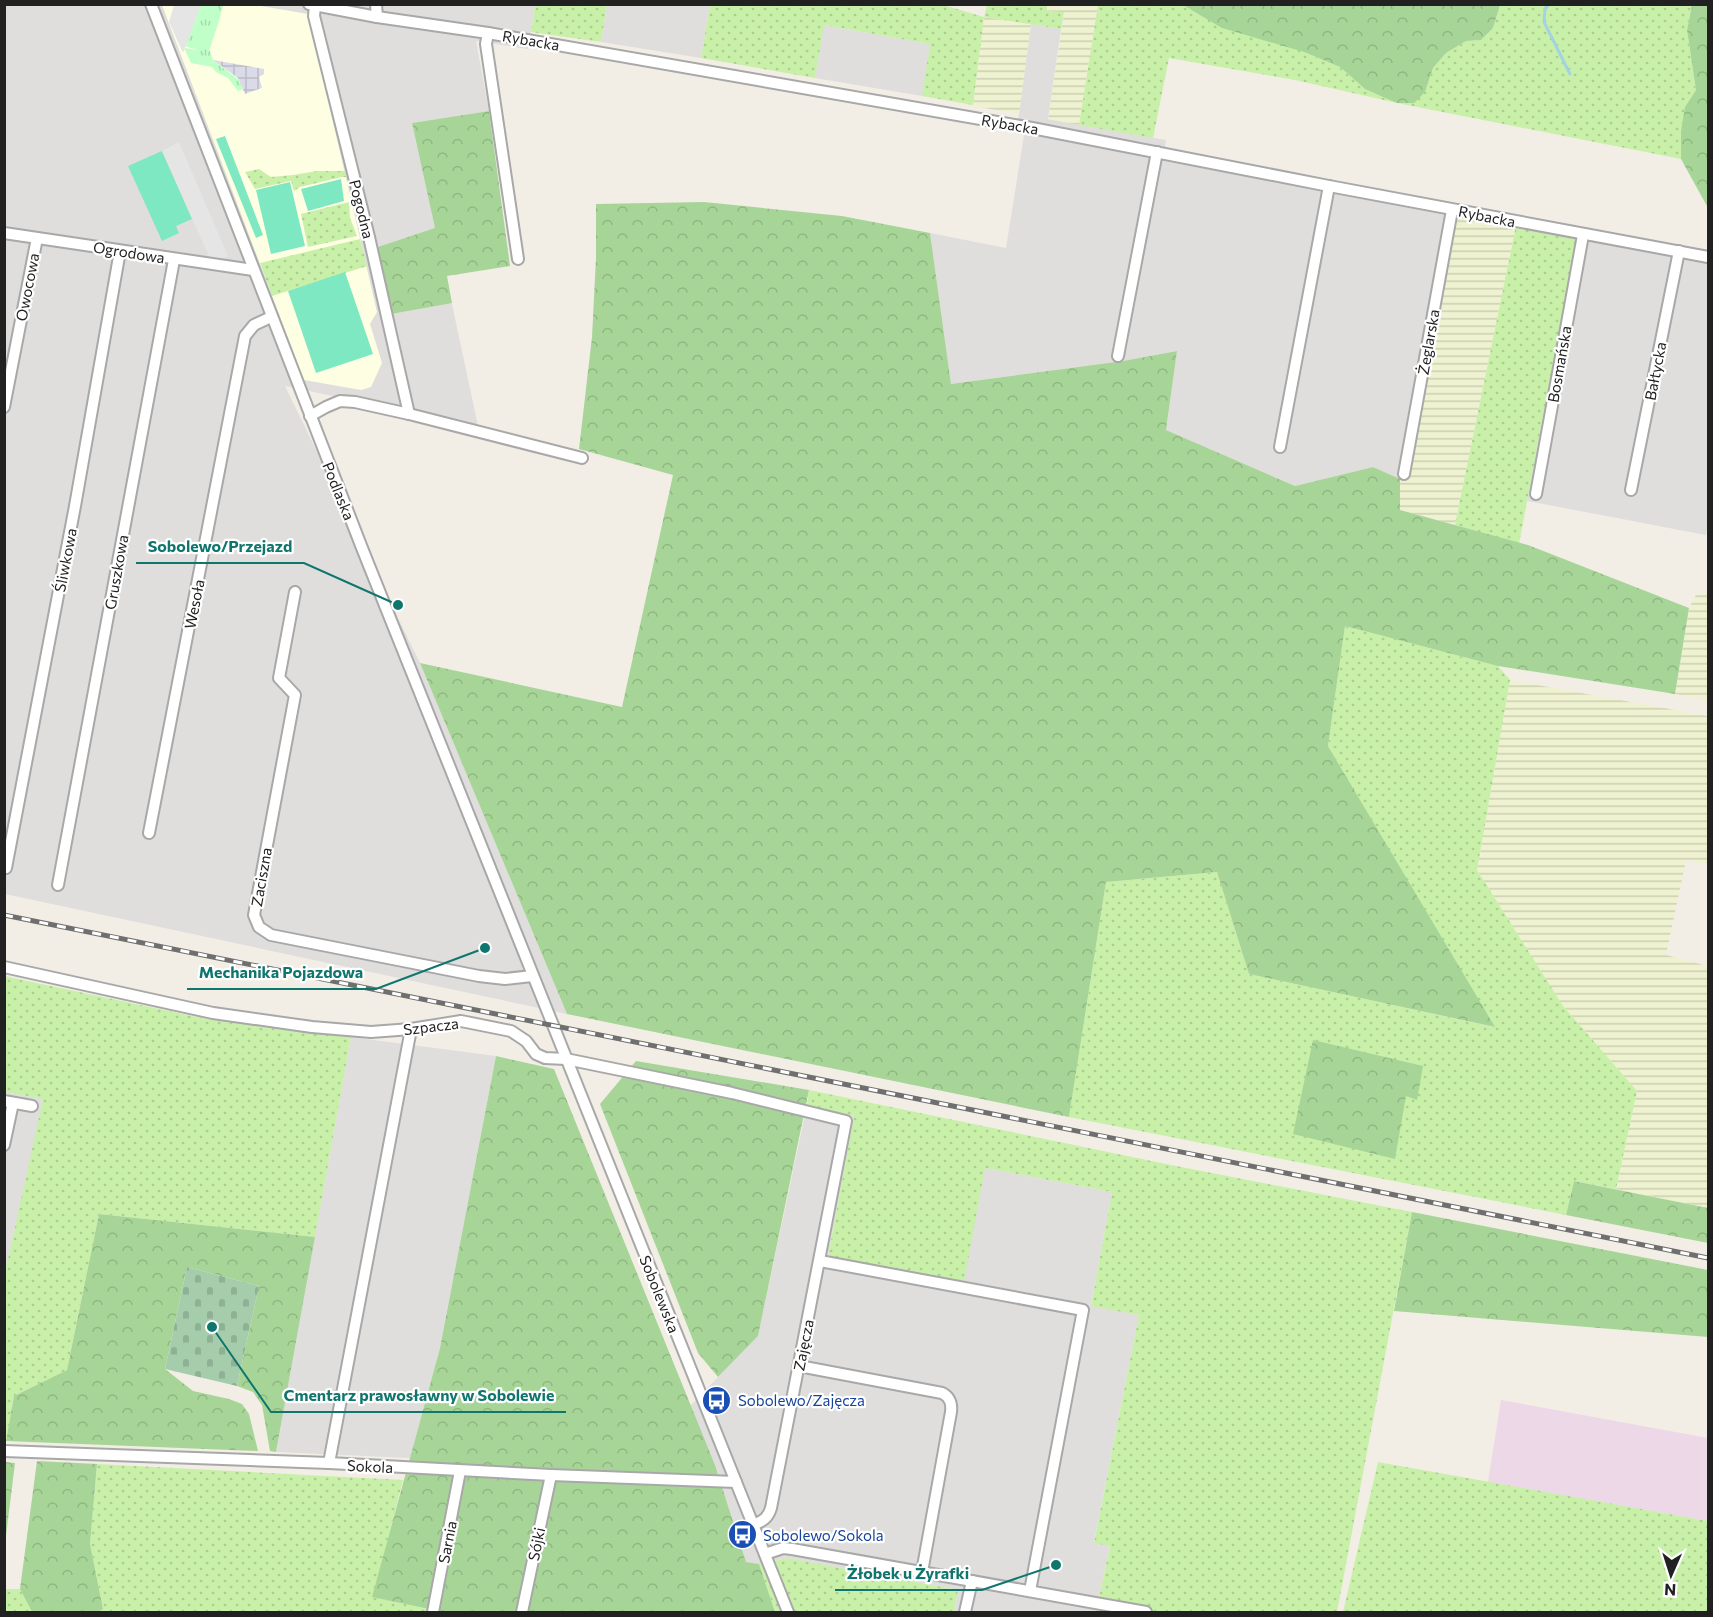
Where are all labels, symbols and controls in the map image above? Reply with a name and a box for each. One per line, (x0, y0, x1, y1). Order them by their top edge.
street label: Rybacka (501, 26, 561, 54)
street label: Rybacka (980, 110, 1040, 138)
street label: Pogodna (346, 178, 378, 240)
street label: Rybacka (1457, 202, 1517, 230)
street label: Ogrodowa (92, 237, 166, 267)
street label: Owocowa (12, 252, 42, 322)
street label: Żeglarska (1413, 308, 1443, 376)
street label: Bosmańska (1543, 324, 1575, 404)
street label: Bałtycka (1641, 340, 1669, 402)
street label: Podlaska (319, 459, 359, 523)
street label: Śliwkowa (49, 526, 80, 593)
callout: Sobolewo/Przejazd (136, 529, 304, 563)
street label: Gruszkowa (101, 533, 131, 611)
text: Sobolewo/Przejazd (148, 536, 292, 555)
street label: Wesoła (180, 578, 208, 630)
street label: Zaciszna (247, 846, 275, 908)
callout: Mechanika Pojazdowa (187, 955, 376, 989)
text: Mechanika Pojazdowa (199, 962, 363, 981)
street label: Szpacza (402, 1014, 460, 1038)
street label: Sobolewska (636, 1253, 684, 1335)
street label: Zajęcza (789, 1318, 817, 1372)
callout: Cmentarz prawosławny w Sobolewie (271, 1378, 566, 1412)
bus stop icon: Sobolewo/Zajęcza (701, 1384, 733, 1416)
text: Cmentarz prawosławny w Sobolewie (284, 1385, 554, 1404)
place label: Sobolewo/Zajęcza (738, 1391, 865, 1409)
street label: Sokola (346, 1456, 394, 1476)
street label: Sarnia (434, 1519, 460, 1565)
bus stop icon: Sobolewo/Sokola (726, 1519, 758, 1551)
street label: Sójki (524, 1526, 548, 1562)
place label: Sobolewo/Sokola (763, 1526, 884, 1544)
north arrow (1641, 1545, 1701, 1605)
callout: Żłobek u Żyrafki (835, 1556, 982, 1590)
text: Żłobek u Żyrafki (847, 1563, 969, 1582)
text: N (1664, 1581, 1677, 1600)

